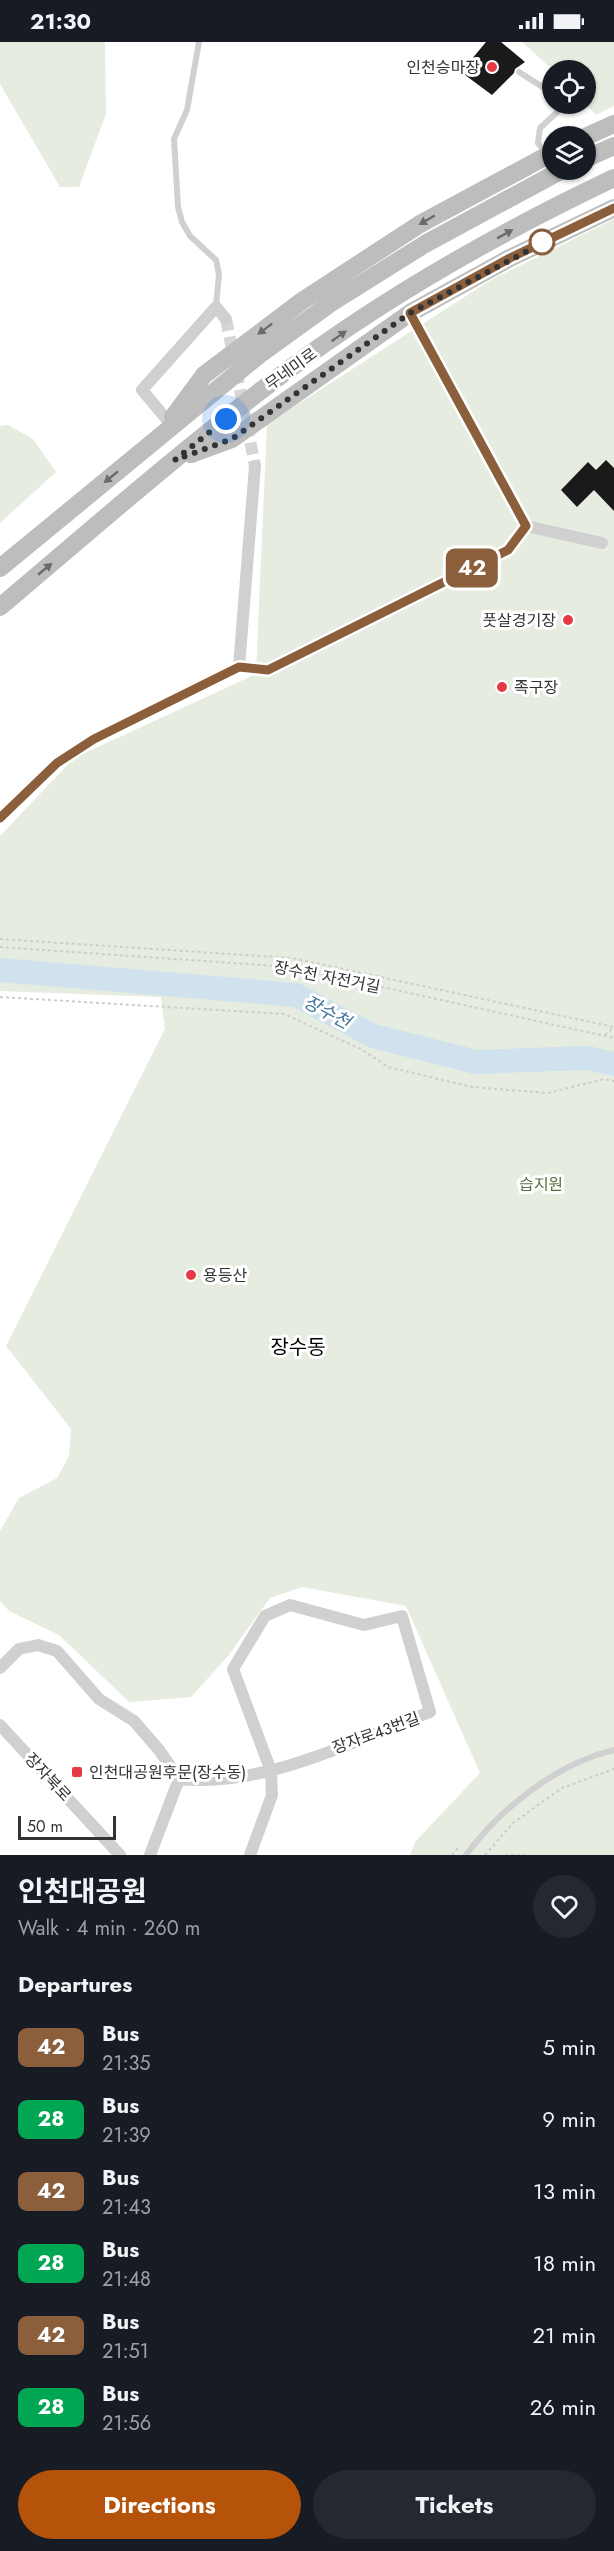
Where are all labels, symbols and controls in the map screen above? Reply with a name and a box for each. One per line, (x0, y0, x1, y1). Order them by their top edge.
text: 21:30 (30, 5, 91, 37)
place label: 인천승마장 (406, 56, 480, 79)
marker: 인천승마장 (485, 60, 499, 74)
map controls (542, 60, 596, 180)
button: locate (542, 60, 596, 114)
button: layers (542, 126, 596, 180)
one-way arrow (418, 215, 435, 225)
one-way arrow (496, 229, 513, 239)
unlabelled marker (529, 229, 555, 255)
one-way arrow (257, 323, 273, 336)
one-way arrow (330, 330, 346, 342)
street label: 무네미로 (260, 342, 322, 396)
your location (211, 404, 241, 434)
one-way arrow (103, 471, 119, 484)
line badge: 42 (445, 548, 499, 588)
text: 42 (458, 553, 486, 583)
one-way arrow (37, 563, 53, 576)
place label: 풋살경기장 (482, 609, 556, 632)
marker: 풋살경기장 (561, 613, 575, 627)
place label: 족구장 (514, 676, 558, 699)
marker: 족구장 (495, 680, 509, 694)
street label: 장수천 자전거길 (272, 955, 382, 999)
water label: 장수천 (299, 989, 357, 1036)
park label: 습지원 (519, 1173, 563, 1196)
place label: 용등산 (203, 1264, 247, 1287)
marker: 용등산 (184, 1268, 198, 1282)
district label: 장수동 (270, 1333, 326, 1362)
street label: 장자로43번길 (329, 1707, 423, 1759)
street label: 장자북로 (20, 1748, 77, 1807)
place label: 인천대공원후문(장수동) (89, 1761, 246, 1784)
marker: 인천대공원후문(장수동) (70, 1765, 84, 1779)
scale bar (18, 1813, 116, 1840)
text: 50 m (27, 1815, 63, 1838)
text: 인천대공원 (18, 1871, 147, 1912)
button: heart (533, 1875, 596, 1938)
text: Walk · 4 min · 260 m (18, 1914, 200, 1943)
text: Departures (18, 1968, 132, 2000)
text: Bus (102, 2017, 139, 2049)
text: 5 min (543, 2031, 596, 2063)
text: 42 (37, 2032, 65, 2062)
text: 21:35 (102, 2049, 151, 2078)
text: Bus (102, 2089, 139, 2121)
text: 9 min (542, 2103, 596, 2135)
text: 28 (38, 2104, 64, 2134)
text: 21:39 (102, 2121, 151, 2150)
text: Bus (102, 2161, 139, 2193)
text: 13 min (533, 2175, 596, 2207)
text: 42 (37, 2176, 65, 2206)
text: 21:43 (102, 2193, 151, 2222)
text: Bus (102, 2233, 139, 2265)
text: 18 min (533, 2247, 596, 2279)
text: 28 (38, 2248, 64, 2278)
text: 21:48 (102, 2265, 151, 2294)
text: Bus (102, 2305, 139, 2337)
text: 21 min (533, 2319, 596, 2351)
text: 42 (37, 2320, 65, 2350)
text: 21:51 (102, 2337, 149, 2366)
text: Bus (102, 2377, 139, 2409)
text: 26 min (530, 2391, 596, 2423)
text: 28 (38, 2392, 64, 2422)
text: 21:56 (102, 2409, 151, 2438)
button: Directions (18, 2470, 301, 2539)
button: Tickets (313, 2470, 596, 2539)

